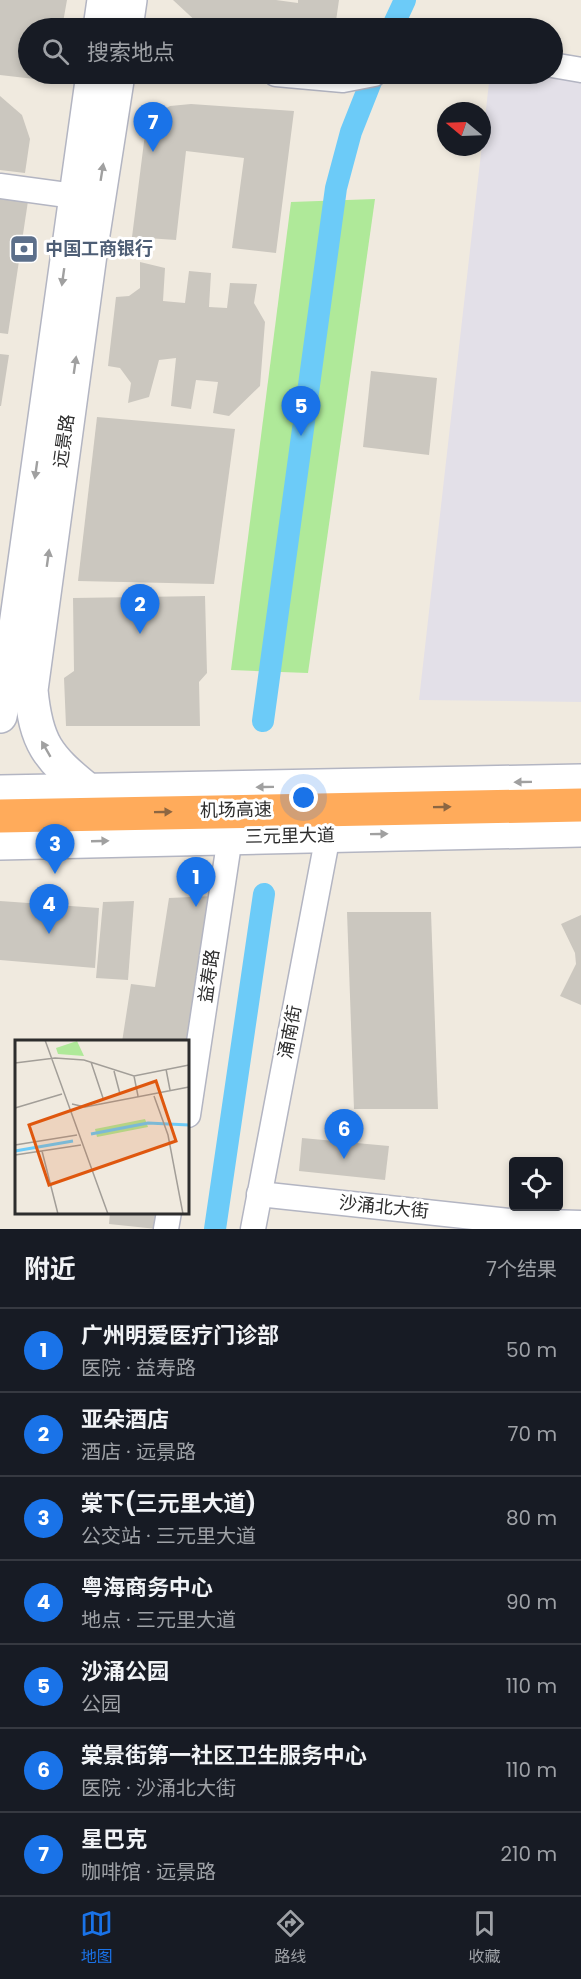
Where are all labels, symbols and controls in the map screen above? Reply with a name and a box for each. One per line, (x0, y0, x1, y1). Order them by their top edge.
search box (18, 18, 563, 84)
icon: search (39, 35, 72, 68)
text: 搜索地点 (87, 37, 175, 68)
pin: 7 (134, 102, 172, 152)
north arrow (437, 102, 491, 156)
one-way arrow (98, 162, 107, 181)
bank icon: 中国工商银行 (8, 233, 40, 265)
place label: 中国工商银行 (45, 236, 153, 261)
one-way arrow (58, 267, 68, 286)
one-way arrow (70, 356, 79, 375)
pin: 5 (282, 386, 320, 436)
street label: 远景路 (47, 412, 80, 469)
one-way arrow (32, 461, 41, 480)
one-way arrow (43, 549, 53, 568)
pin: 2 (120, 584, 160, 634)
one-way arrow (41, 741, 52, 757)
one-way arrow (513, 777, 532, 787)
one-way arrow (255, 782, 274, 791)
your location (289, 783, 318, 812)
street label: 机场高速 (200, 796, 272, 823)
one-way arrow (433, 802, 452, 811)
one-way arrow (154, 807, 173, 817)
street label: 三元里大道 (245, 822, 335, 849)
pin: 3 (36, 824, 74, 874)
one-way arrow (370, 829, 389, 839)
one-way arrow (91, 836, 110, 845)
pin: 1 (176, 858, 216, 907)
pin: 4 (29, 884, 68, 934)
street label: 益寿路 (192, 947, 225, 1004)
street label: 涌南街 (272, 1003, 307, 1061)
inset map (15, 1040, 189, 1214)
pin: 6 (324, 1110, 364, 1159)
map controls (509, 1157, 563, 1211)
button: locate (509, 1157, 563, 1211)
street label: 沙涌北大街 (338, 1189, 430, 1224)
text: 附近 (24, 1251, 76, 1287)
text: 7个结果 (486, 1255, 557, 1283)
text: 广州明爱医疗门诊部 (81, 1320, 279, 1351)
text: 1 (40, 1336, 47, 1364)
text: 50 m (506, 1336, 557, 1364)
text: 医院 · 益寿路 (81, 1354, 196, 1382)
text: 亚朵酒店 (81, 1404, 169, 1435)
text: 2 (38, 1420, 49, 1448)
text: 70 m (508, 1420, 557, 1448)
text: 酒店 · 远景路 (81, 1438, 196, 1466)
text: 棠下(三元里大道) (81, 1488, 256, 1519)
text: 3 (37, 1504, 50, 1532)
text: 80 m (506, 1504, 557, 1532)
text: 公交站 · 三元里大道 (81, 1522, 256, 1550)
text: 粤海商务中心 (81, 1572, 213, 1603)
text: 4 (37, 1588, 50, 1616)
text: 90 m (506, 1588, 557, 1616)
text: 地点 · 三元里大道 (81, 1606, 236, 1634)
text: 沙涌公园 (81, 1656, 169, 1687)
text: 5 (37, 1672, 50, 1700)
text: 110 m (506, 1672, 557, 1700)
text: 公园 (81, 1690, 121, 1718)
text: 棠景街第一社区卫生服务中心 (81, 1740, 367, 1771)
text: 6 (37, 1756, 50, 1784)
text: 110 m (506, 1756, 557, 1784)
text: 医院 · 沙涌北大街 (81, 1774, 236, 1802)
text: 星巴克 (81, 1824, 147, 1855)
text: 7 (38, 1840, 49, 1868)
text: 210 m (501, 1840, 557, 1868)
text: 咖啡馆 · 远景路 (81, 1858, 216, 1886)
tab: 地图 (80, 1907, 113, 1969)
tab: 路线 (274, 1907, 307, 1969)
tab: 收藏 (468, 1907, 501, 1969)

